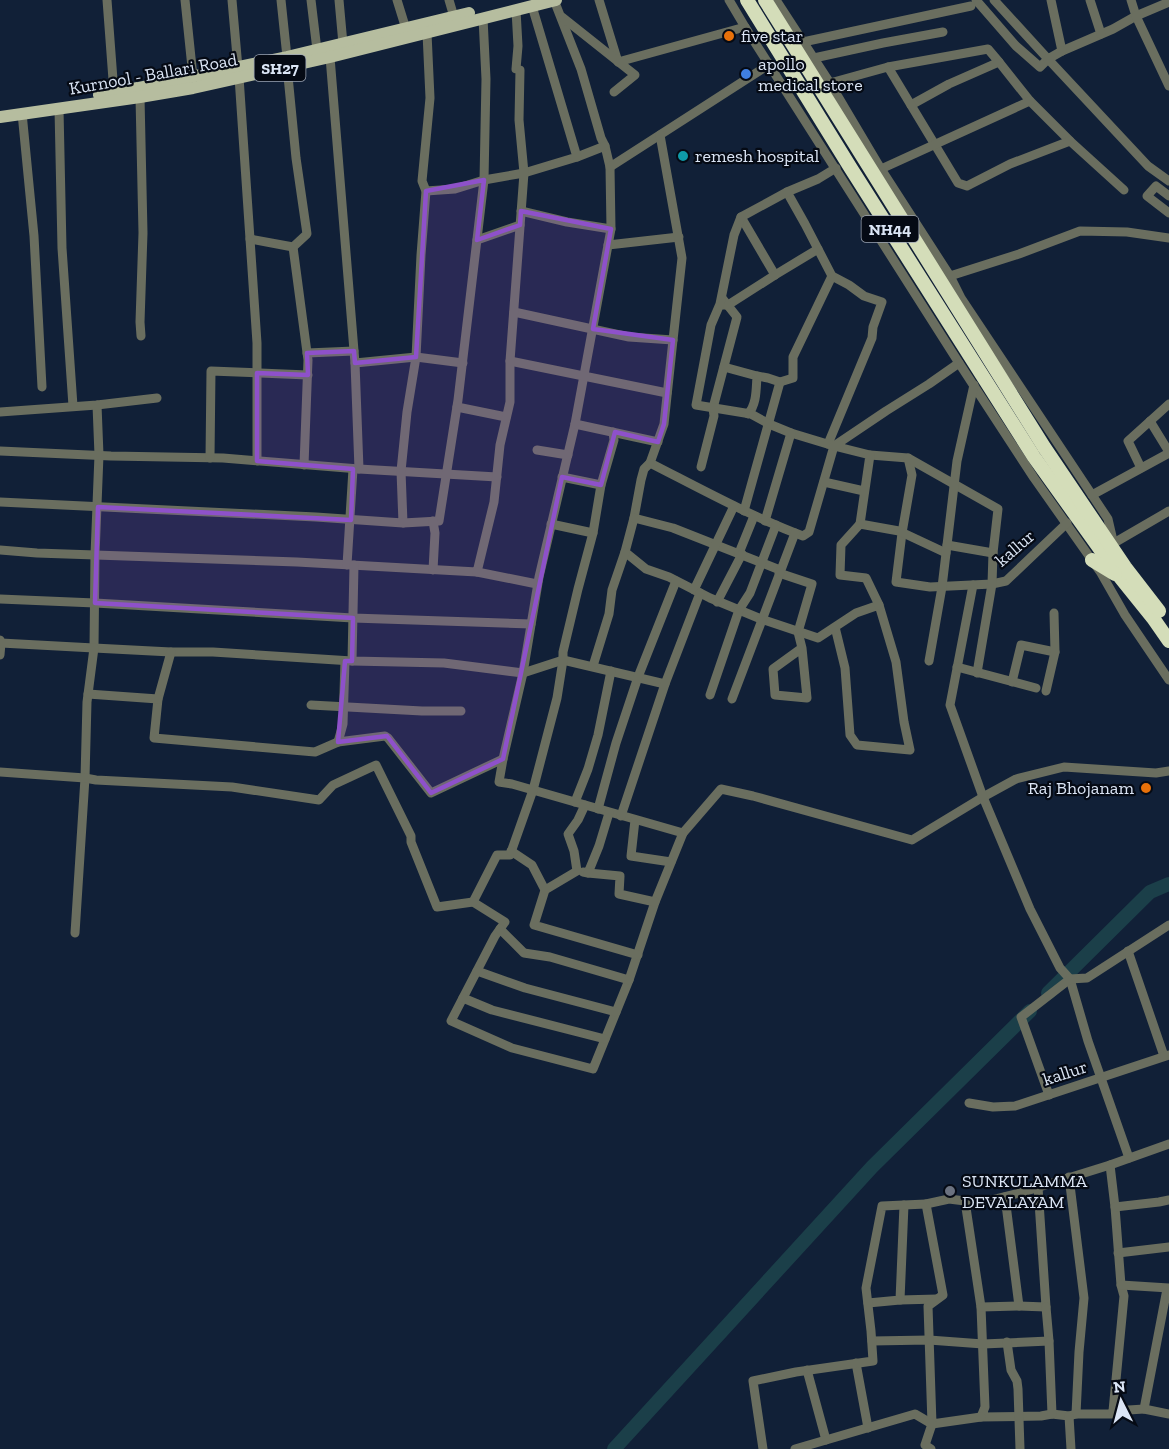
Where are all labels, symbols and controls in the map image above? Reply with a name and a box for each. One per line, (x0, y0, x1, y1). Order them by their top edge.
place label: five star (741, 25, 803, 47)
marker: five star (722, 29, 736, 43)
street label: Kurnool - Ballari Road (67, 48, 239, 100)
place label: apollo medical store (758, 53, 863, 96)
road number: SH27 (254, 55, 306, 81)
marker: apollo medical store (739, 67, 753, 81)
place label: remesh hospital (695, 145, 819, 167)
marker: remesh hospital (676, 149, 690, 163)
road number: NH44 (862, 216, 918, 242)
street label: kallur (991, 525, 1039, 571)
place label: Raj Bhojanam (1028, 777, 1134, 799)
marker: Raj Bhojanam (1139, 781, 1153, 795)
street label: kallur (1040, 1056, 1090, 1090)
place label: SUNKULAMMA DEVALAYAM (962, 1170, 1088, 1213)
marker: SUNKULAMMA DEVALAYAM (943, 1184, 957, 1198)
north arrow (1091, 1371, 1151, 1431)
text: N (1112, 1376, 1127, 1397)

